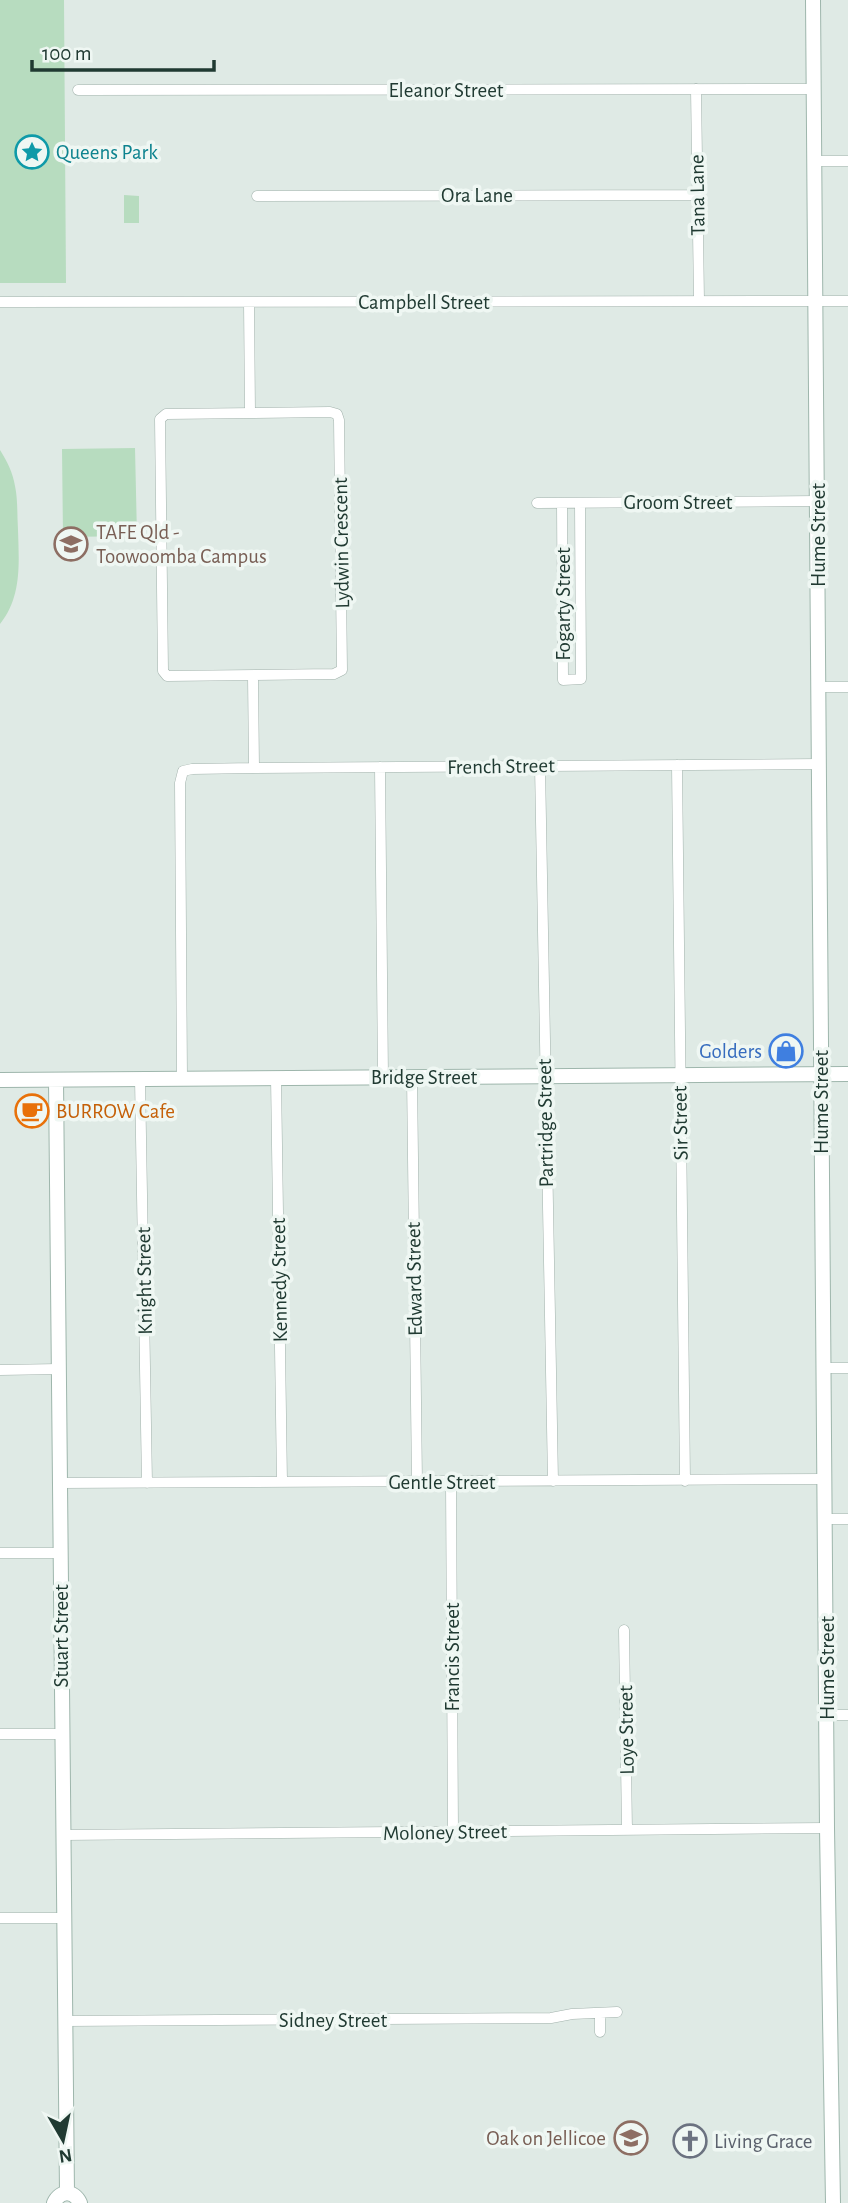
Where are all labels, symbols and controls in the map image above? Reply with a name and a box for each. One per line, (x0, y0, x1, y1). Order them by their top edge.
scale bar (32, 28, 214, 72)
text: 100 m (42, 43, 92, 64)
street label: Eleanor Street (388, 80, 504, 101)
place icon: Queens Park (13, 133, 51, 171)
place label: Queens Park (56, 142, 158, 163)
street label: Tana Lane (686, 154, 709, 236)
street label: Ora Lane (441, 185, 513, 206)
street label: Campbell Street (358, 292, 490, 313)
street label: Lydwin Crescent (330, 477, 353, 609)
street label: Hume Street (808, 483, 829, 587)
street label: Groom Street (623, 492, 733, 513)
place label: TAFE Qld - Toowoomba Campus (96, 522, 267, 567)
school or university icon: TAFE Qld - Toowoomba Campus (52, 525, 90, 563)
street label: Fogarty Street (553, 547, 574, 661)
street label: French Street (447, 755, 555, 778)
shop icon: Golders (767, 1032, 805, 1070)
place label: Golders (699, 1041, 762, 1062)
street label: Hume Street (811, 1050, 832, 1154)
street label: Partridge Street (534, 1058, 557, 1188)
street label: Bridge Street (371, 1067, 478, 1088)
street label: Sir Street (669, 1085, 692, 1161)
cafe icon: BURROW Cafe (13, 1092, 51, 1130)
place label: BURROW Cafe (56, 1101, 175, 1122)
street label: Kennedy Street (268, 1217, 291, 1342)
street label: Edward Street (403, 1221, 426, 1336)
street label: Knight Street (133, 1227, 156, 1335)
street label: Gentle Street (388, 1472, 496, 1493)
street label: Stuart Street (51, 1584, 72, 1688)
street label: Francis Street (442, 1602, 463, 1712)
street label: Hume Street (817, 1616, 838, 1720)
street label: Loye Street (615, 1685, 638, 1775)
street label: Moloney Street (383, 1821, 508, 1844)
street label: Sidney Street (279, 2010, 387, 2031)
north arrow (28, 2105, 98, 2175)
school or university icon: Oak on Jellicoe (612, 2119, 650, 2157)
church icon: Living Grace (671, 2122, 709, 2160)
place label: Oak on Jellicoe (486, 2128, 606, 2149)
place label: Living Grace (714, 2131, 813, 2152)
text: N (57, 2145, 73, 2166)

